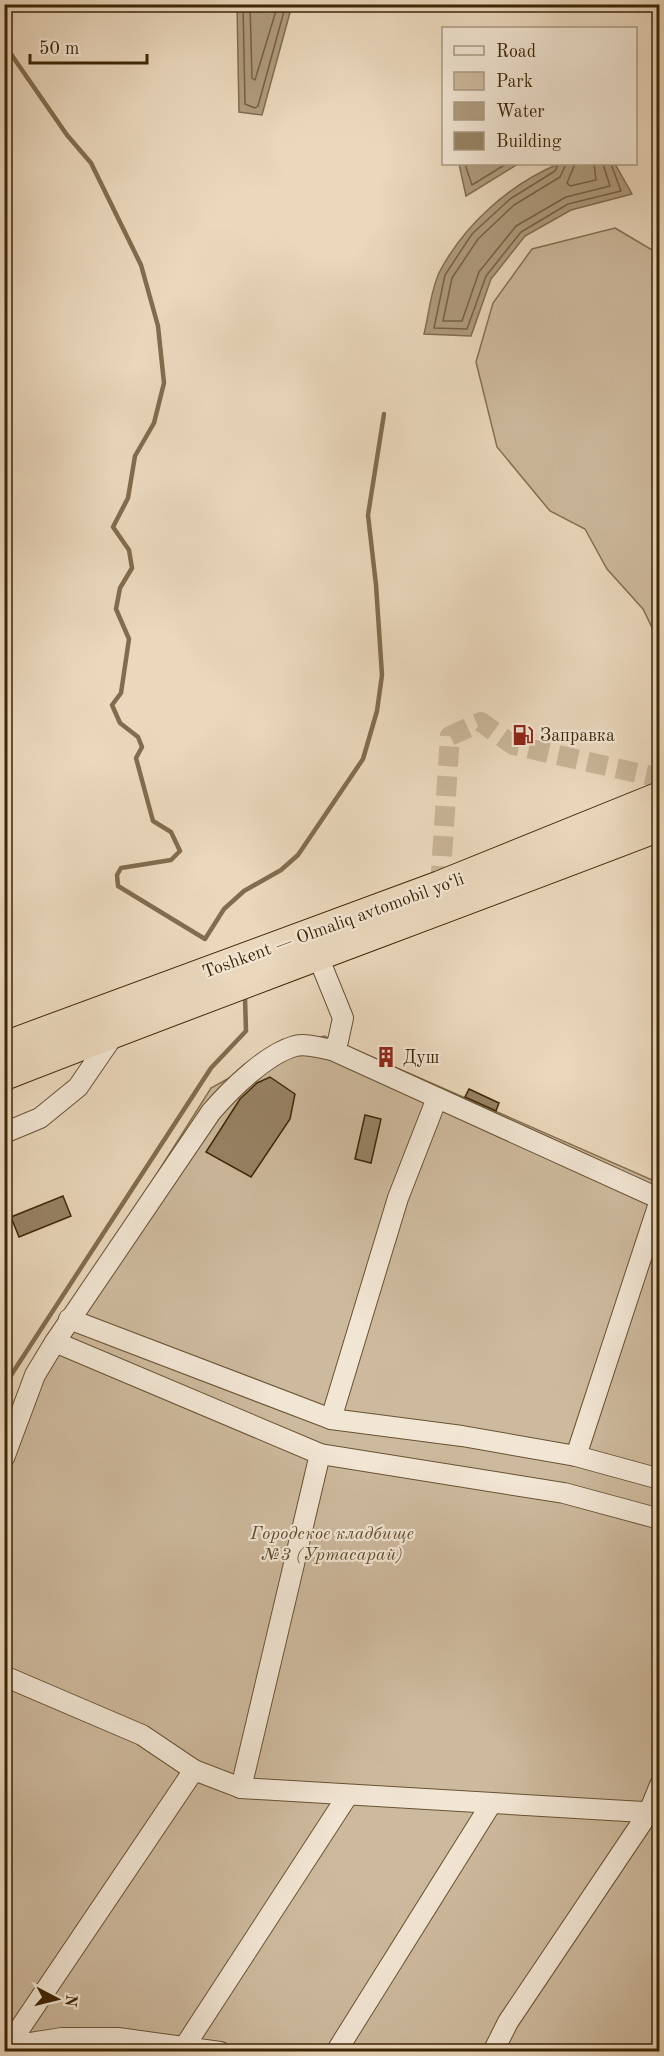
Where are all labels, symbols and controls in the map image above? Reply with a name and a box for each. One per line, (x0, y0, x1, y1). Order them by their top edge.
scale bar (30, 27, 147, 65)
legend (442, 27, 637, 165)
text: 50 m (39, 40, 79, 58)
text: Road (496, 43, 536, 61)
text: Park (496, 73, 533, 91)
text: Water (496, 103, 545, 121)
text: Building (496, 133, 562, 151)
fuel station icon: Заправка (511, 723, 535, 747)
place label: Заправка (540, 727, 615, 745)
street label: Toshkent — Olmaliq avtomobil yo‘li (200, 870, 467, 982)
building icon: Душ (374, 1045, 398, 1069)
place label: Душ (403, 1049, 440, 1067)
park label: Городское кладбище №3 (Уртасарай) (249, 1525, 414, 1564)
north arrow (27, 1969, 87, 2029)
text: N (61, 1994, 79, 2008)

